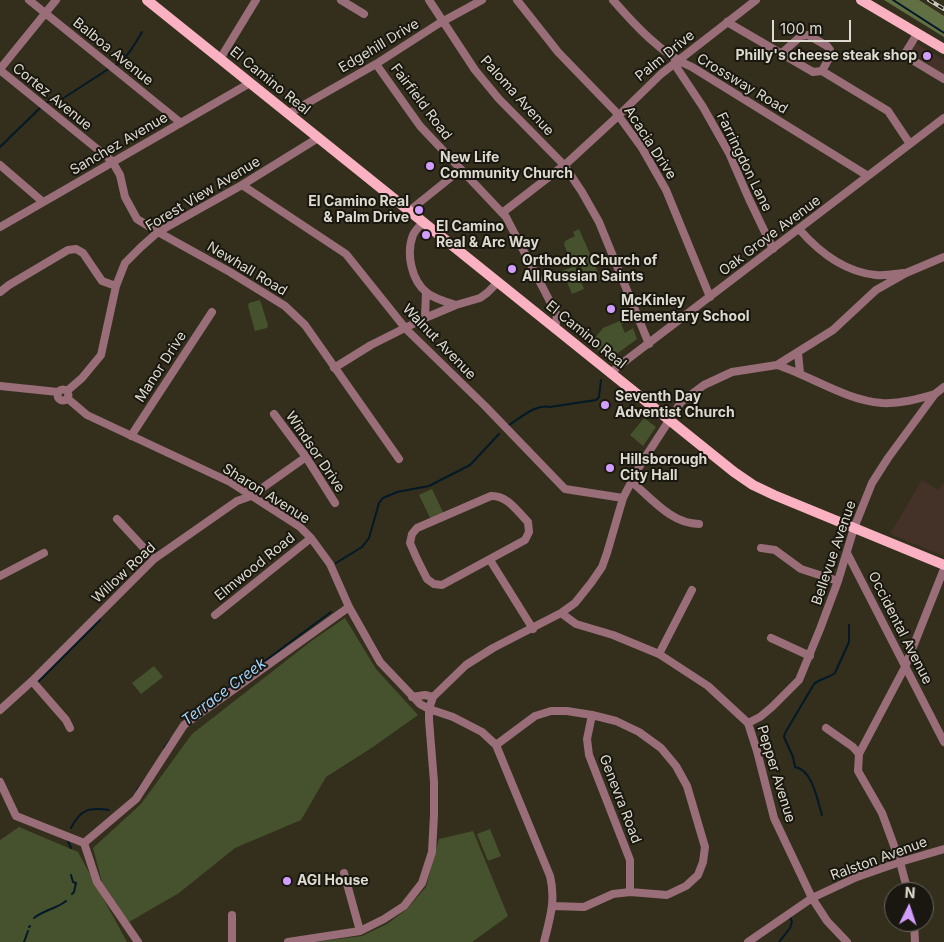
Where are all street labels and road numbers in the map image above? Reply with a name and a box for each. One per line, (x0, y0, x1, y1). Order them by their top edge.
street label: Balboa Avenue (69, 14, 157, 90)
street label: Edgehill Drive (336, 15, 422, 77)
street label: Palm Drive (632, 27, 698, 85)
street label: El Camino Real (226, 43, 314, 119)
street label: Crossway Road (693, 50, 791, 118)
street label: Paloma Avenue (477, 53, 557, 139)
street label: Cortez Avenue (9, 60, 95, 134)
street label: Fairfield Road (387, 61, 455, 143)
street label: Acacia Drive (620, 103, 680, 183)
street label: Sanchez Avenue (67, 109, 171, 179)
street label: Farringdon Lane (713, 110, 775, 214)
street label: Forest View Avenue (143, 153, 263, 235)
street label: Oak Grove Avenue (716, 192, 824, 280)
street label: Newhall Road (204, 238, 290, 300)
street label: El Camino Real (542, 297, 630, 373)
street label: Walnut Avenue (399, 301, 479, 383)
street label: Manor Drive (132, 328, 190, 406)
street label: Windsor Drive (282, 408, 348, 496)
street label: Sharon Avenue (219, 460, 313, 528)
street label: Bellevue Avenue (808, 499, 860, 607)
street label: Elmwood Road (212, 530, 298, 604)
street label: Willow Road (89, 539, 159, 607)
street label: Occidental Avenue (864, 569, 936, 687)
street label: Pepper Avenue (753, 723, 799, 825)
street label: Genevra Road (595, 752, 645, 846)
street label: Ralston Avenue (828, 834, 930, 884)

